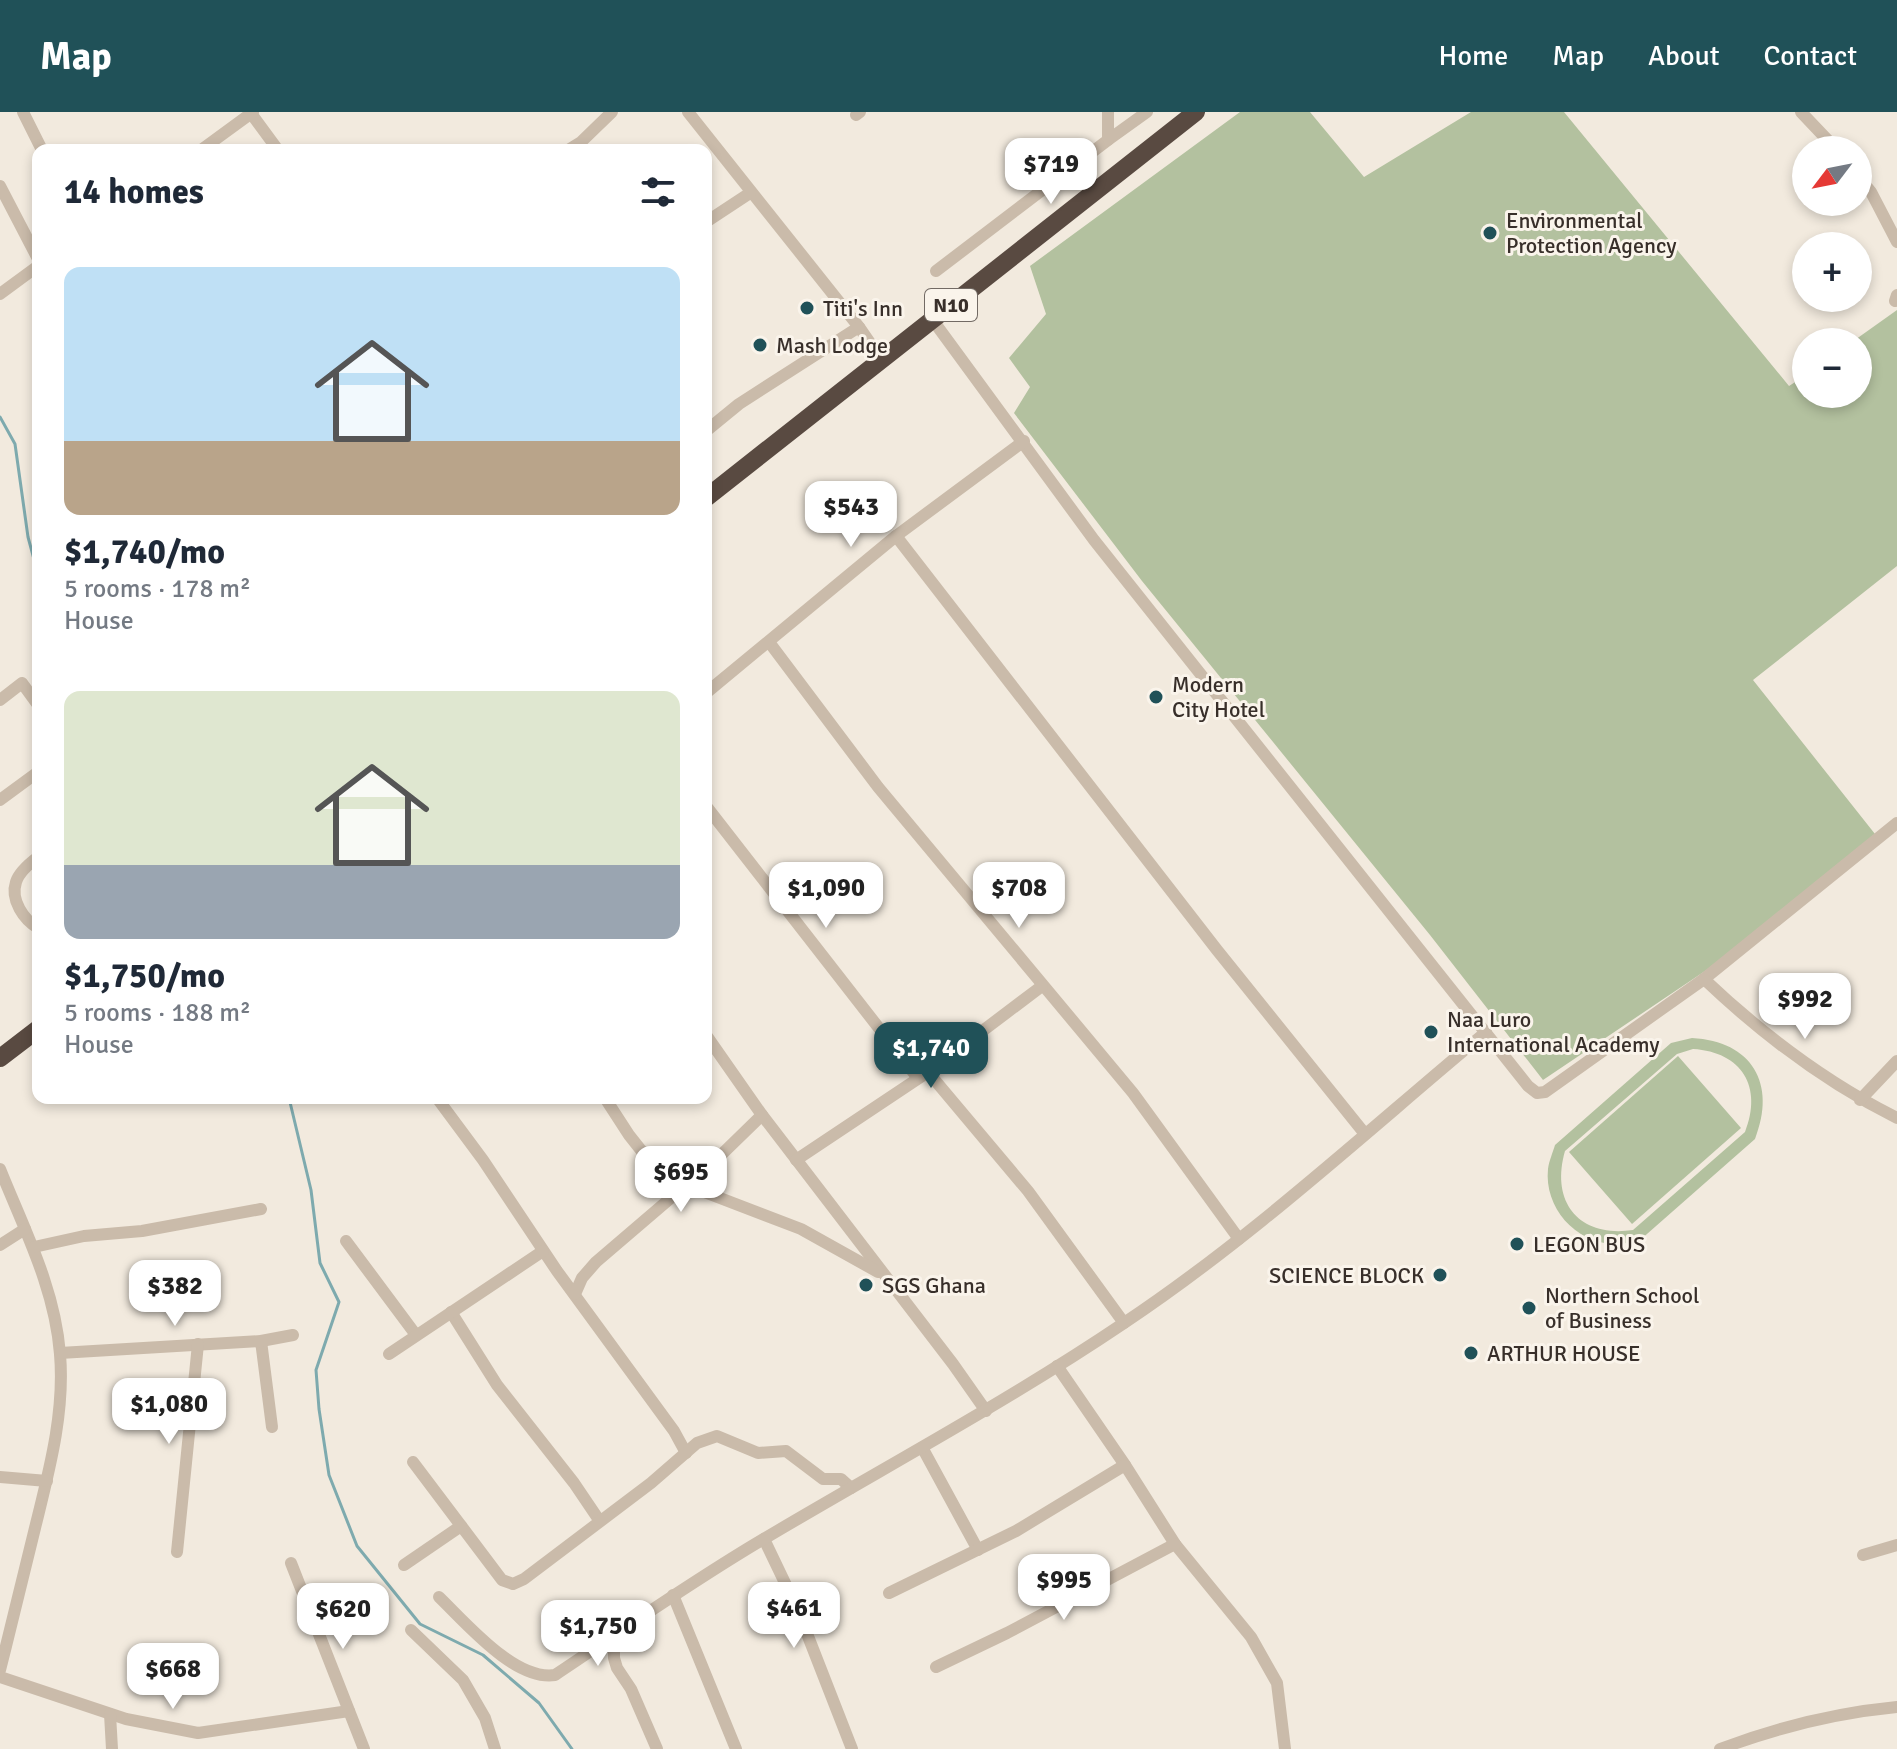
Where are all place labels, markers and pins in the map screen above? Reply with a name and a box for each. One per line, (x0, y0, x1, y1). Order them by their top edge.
pin: $719 (1004, 138, 1098, 206)
place label: Environmental Protection Agency (1506, 207, 1677, 259)
marker: Environmental Protection Agency (1481, 224, 1499, 242)
place label: Titi's Inn (823, 295, 903, 322)
marker: Titi's Inn (798, 299, 816, 317)
place label: Mash Lodge (776, 332, 888, 359)
marker: Mash Lodge (751, 336, 769, 354)
pin: $543 (804, 481, 898, 549)
place label: Modern City Hotel (1172, 671, 1265, 723)
marker: Modern City Hotel (1147, 688, 1165, 706)
pin: $1,090 (761, 862, 891, 930)
pin: $708 (972, 862, 1066, 930)
pin: $992 (1758, 973, 1852, 1041)
place label: Naa Luro International Academy (1447, 1006, 1660, 1058)
pin: $1,740 (866, 1022, 996, 1090)
marker: Naa Luro International Academy (1422, 1023, 1440, 1041)
pin: $695 (634, 1146, 728, 1214)
place label: LEGON BUS (1533, 1231, 1645, 1258)
marker: LEGON BUS (1508, 1235, 1526, 1253)
pin: $382 (128, 1260, 222, 1328)
place label: SCIENCE BLOCK (1269, 1262, 1424, 1289)
marker: SCIENCE BLOCK (1431, 1266, 1449, 1284)
place label: SGS Ghana (882, 1272, 986, 1299)
marker: SGS Ghana (857, 1276, 875, 1294)
place label: Northern School of Business (1545, 1282, 1699, 1334)
marker: Northern School of Business (1520, 1299, 1538, 1317)
place label: ARTHUR HOUSE (1487, 1340, 1641, 1367)
marker: ARTHUR HOUSE (1462, 1344, 1480, 1362)
pin: $1,080 (104, 1378, 234, 1446)
pin: $995 (1017, 1554, 1111, 1622)
pin: $461 (747, 1582, 841, 1650)
pin: $620 (296, 1583, 390, 1651)
pin: $1,750 (533, 1600, 663, 1668)
pin: $668 (126, 1643, 220, 1711)

